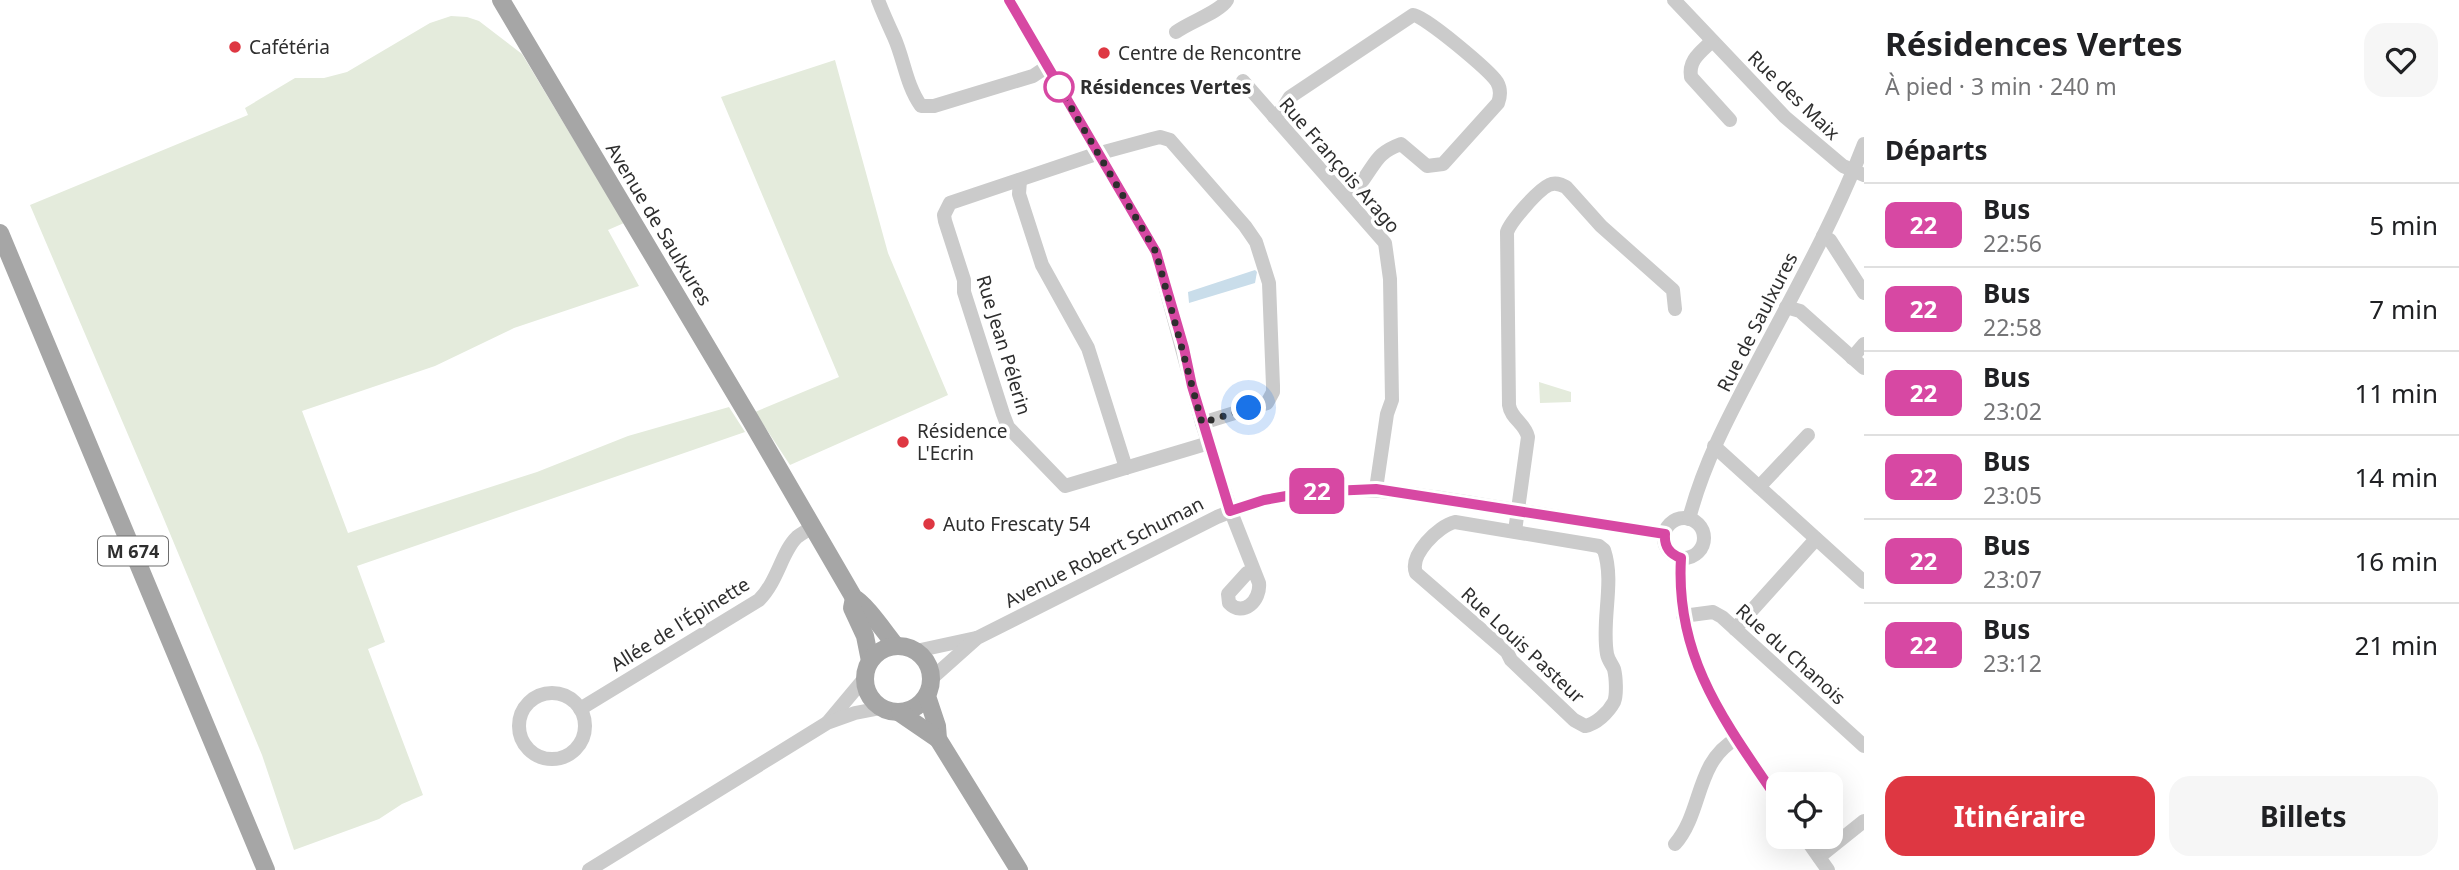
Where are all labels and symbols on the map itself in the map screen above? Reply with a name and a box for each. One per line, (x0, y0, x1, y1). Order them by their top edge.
place label: Cafétéria (249, 34, 330, 60)
marker: Cafétéria (227, 39, 243, 55)
place label: Centre de Rencontre (1118, 40, 1301, 66)
street label: Rue des Maix (1742, 44, 1846, 146)
marker: Centre de Rencontre (1096, 45, 1112, 61)
marker: Résidences Vertes (1044, 72, 1074, 102)
place label: Résidences Vertes (1080, 74, 1251, 100)
street label: Rue François Arago (1274, 92, 1406, 238)
street label: Avenue de Saulxures (600, 138, 718, 310)
street label: Rue de Saulxures (1711, 248, 1803, 396)
street label: Rue Jean Pélerin (970, 272, 1038, 418)
your location (1231, 390, 1266, 425)
place label: Résidence L'Ecrin (917, 418, 1008, 466)
marker: Résidence L'Ecrin (895, 434, 911, 450)
line badge: 22 (1286, 468, 1348, 514)
street label: Avenue Robert Schuman (1000, 490, 1208, 614)
place label: Auto Frescaty 54 (943, 511, 1090, 537)
marker: Auto Frescaty 54 (921, 516, 937, 532)
road number: M 674 (98, 536, 168, 566)
street label: Allée de l'Épinette (606, 571, 754, 677)
street label: Rue Louis Pasteur (1456, 581, 1590, 709)
street label: Rue du Chanois (1731, 598, 1851, 710)

